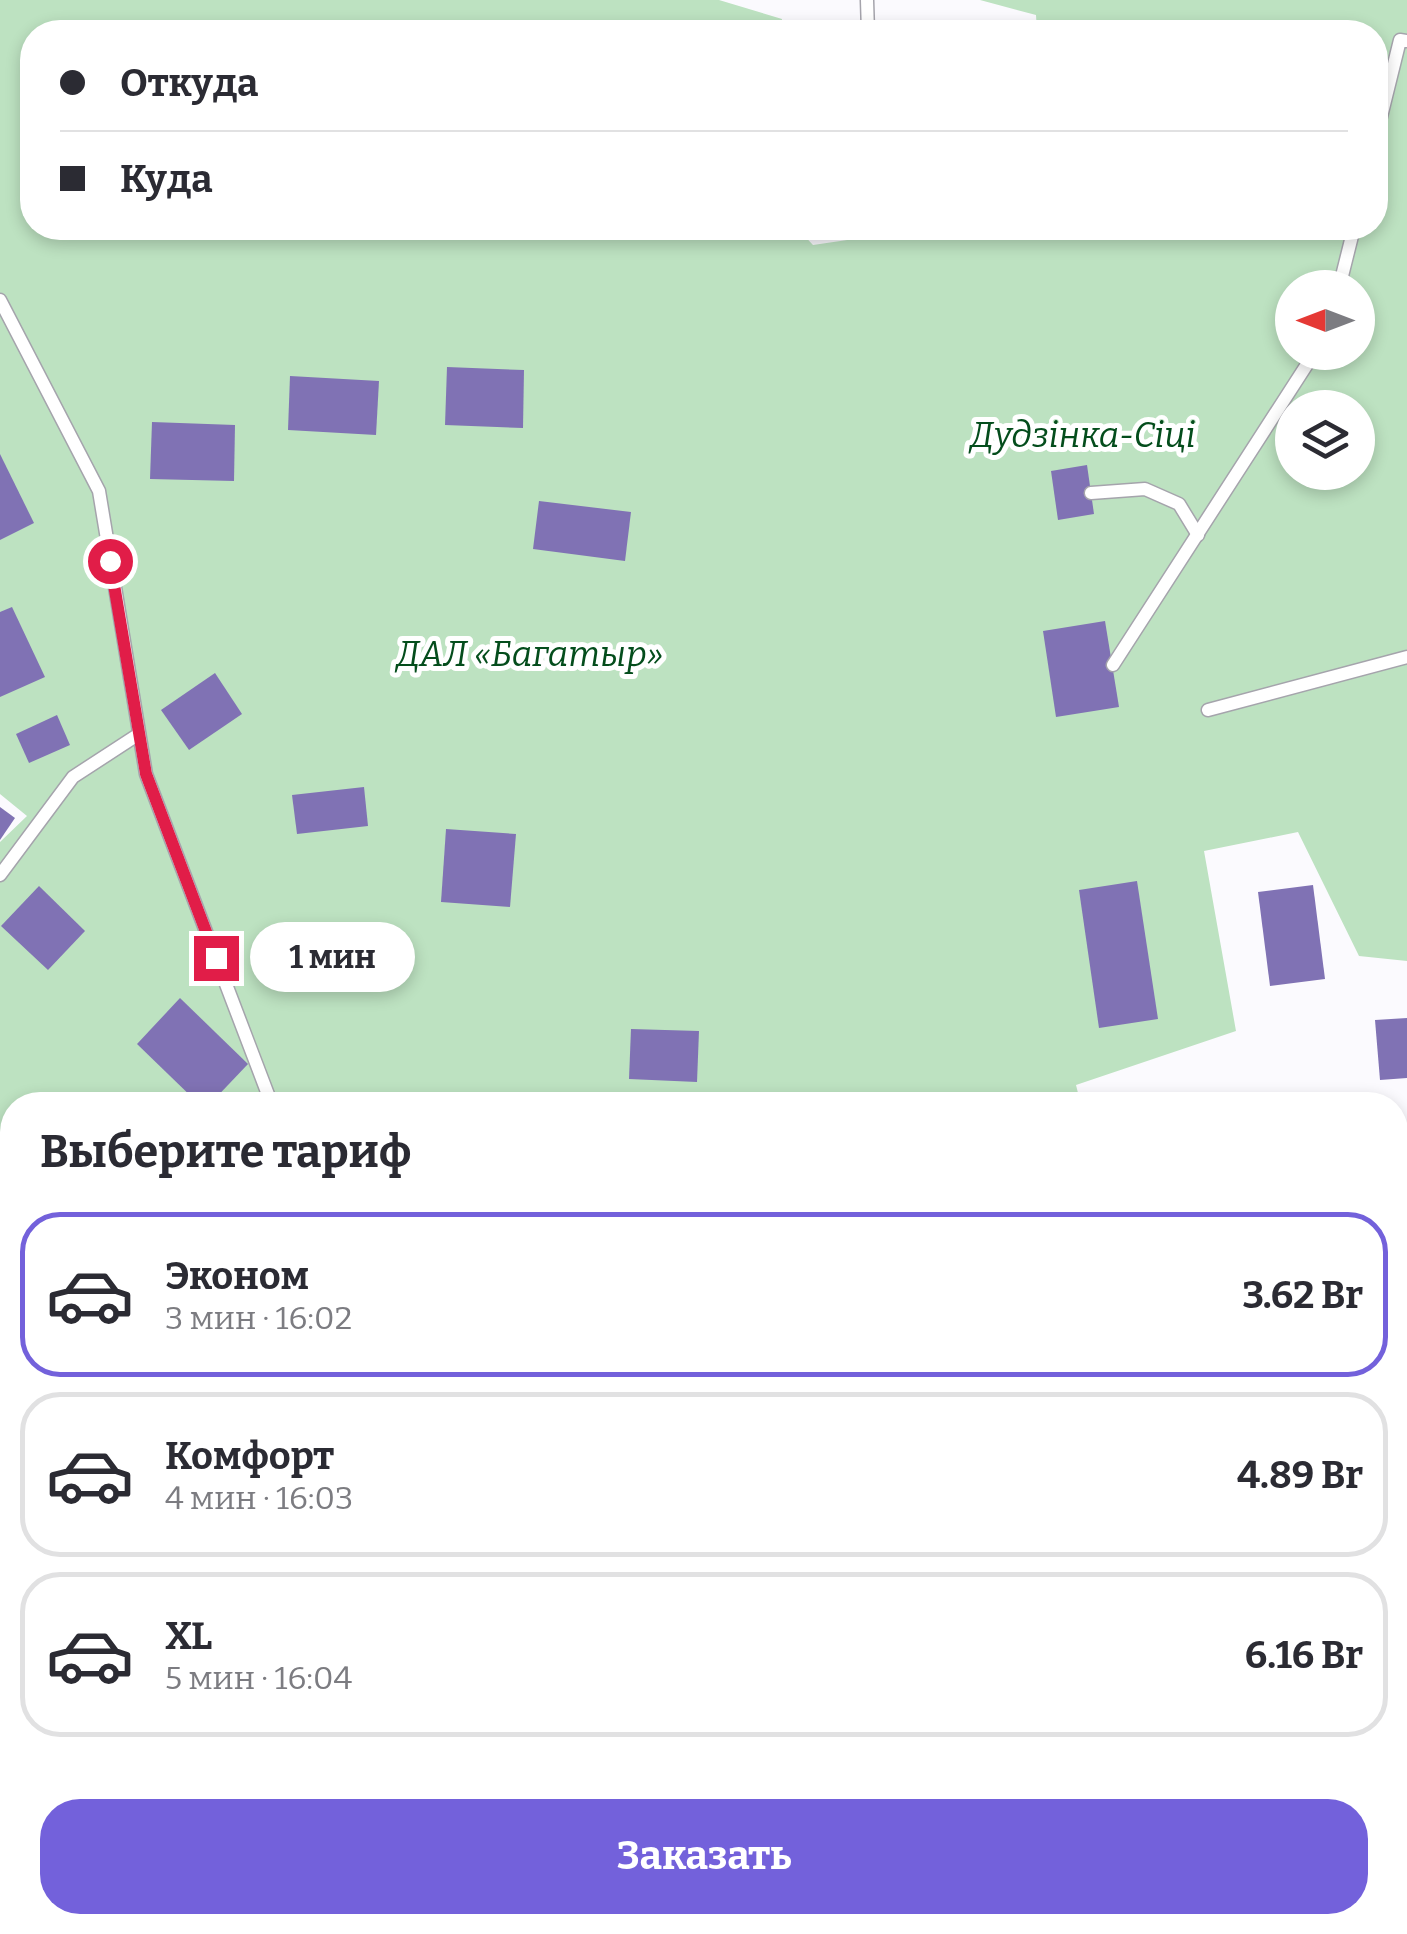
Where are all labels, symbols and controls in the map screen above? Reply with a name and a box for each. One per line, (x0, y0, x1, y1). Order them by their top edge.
text: Откуда (120, 60, 258, 106)
text: Куда (120, 156, 213, 202)
north arrow (1275, 270, 1375, 370)
map controls (1275, 270, 1375, 490)
button: layers (1275, 390, 1375, 490)
park label: Дудзінка-Сіці (967, 414, 1196, 456)
route start (88, 539, 133, 584)
park label: ДАЛ «Багатыр» (394, 633, 663, 675)
callout: 1 мин (251, 923, 416, 993)
route end (194, 936, 239, 981)
text: 1 мин (289, 938, 376, 976)
text: Выберите тариф (40, 1125, 411, 1179)
icon: car (45, 1250, 135, 1340)
text: Эконом (165, 1253, 309, 1299)
text: 3.62 Br (1242, 1272, 1363, 1318)
text: 3 мин · 16:02 (165, 1299, 352, 1337)
icon: car (45, 1430, 135, 1520)
text: Комфорт (165, 1433, 334, 1479)
text: 4.89 Br (1237, 1452, 1363, 1498)
text: 4 мин · 16:03 (165, 1479, 353, 1517)
icon: car (45, 1610, 135, 1700)
text: XL (165, 1613, 212, 1659)
text: 6.16 Br (1245, 1632, 1363, 1678)
text: 5 мин · 16:04 (165, 1659, 352, 1697)
button: Заказать (40, 1799, 1368, 1914)

